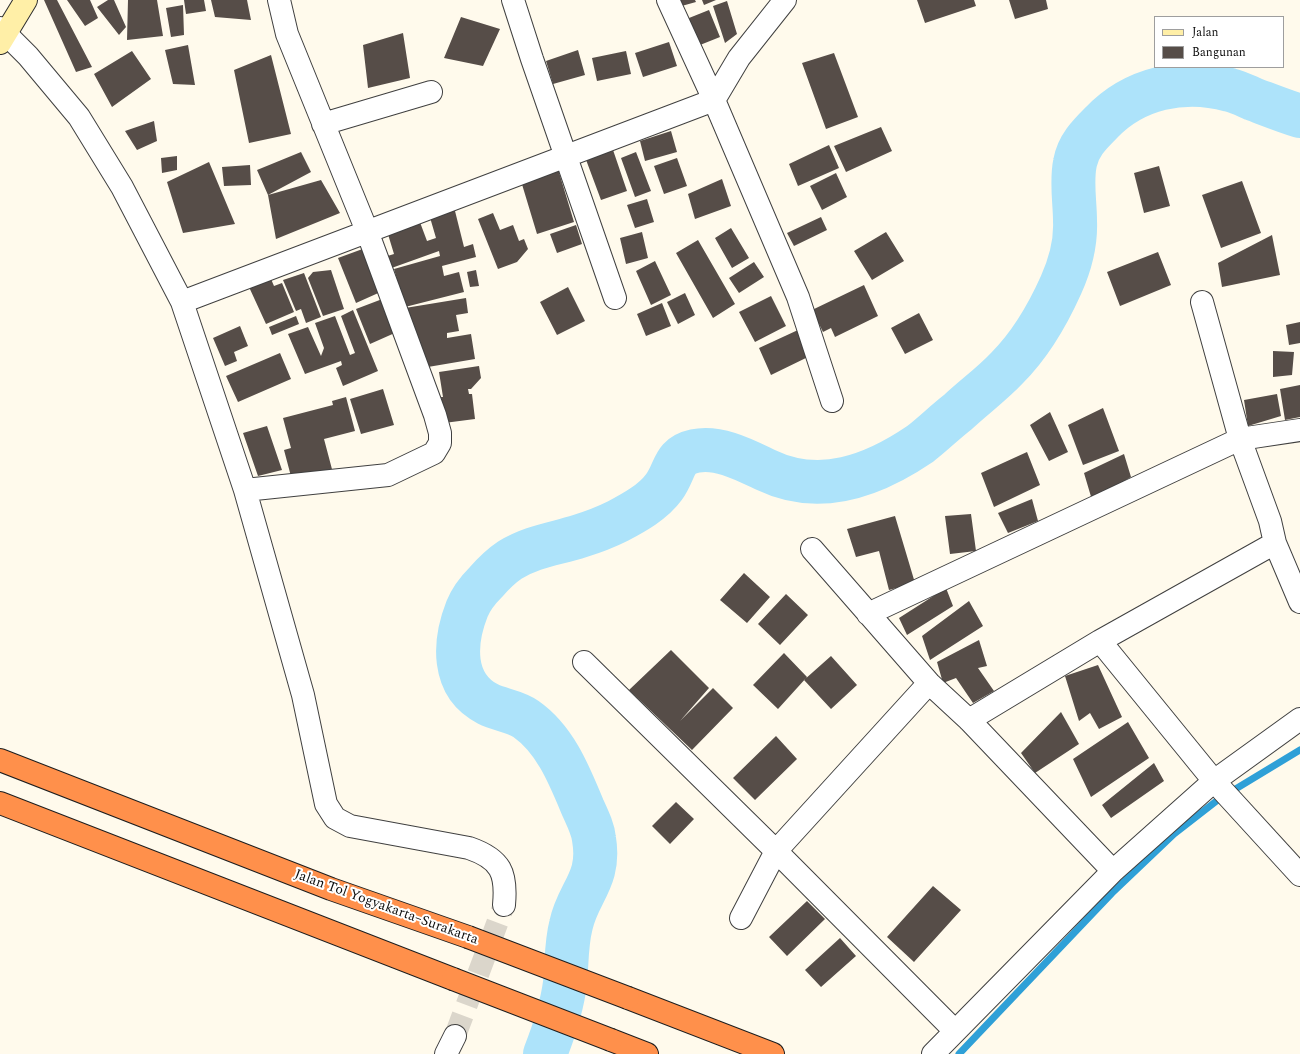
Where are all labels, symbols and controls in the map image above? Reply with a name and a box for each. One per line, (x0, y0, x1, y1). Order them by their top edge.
legend (1154, 16, 1284, 68)
text: Jalan (1192, 23, 1219, 42)
text: Bangunan (1192, 43, 1246, 62)
street label: Jalan Tol Yogyakarta–Surakarta (292, 867, 480, 949)

